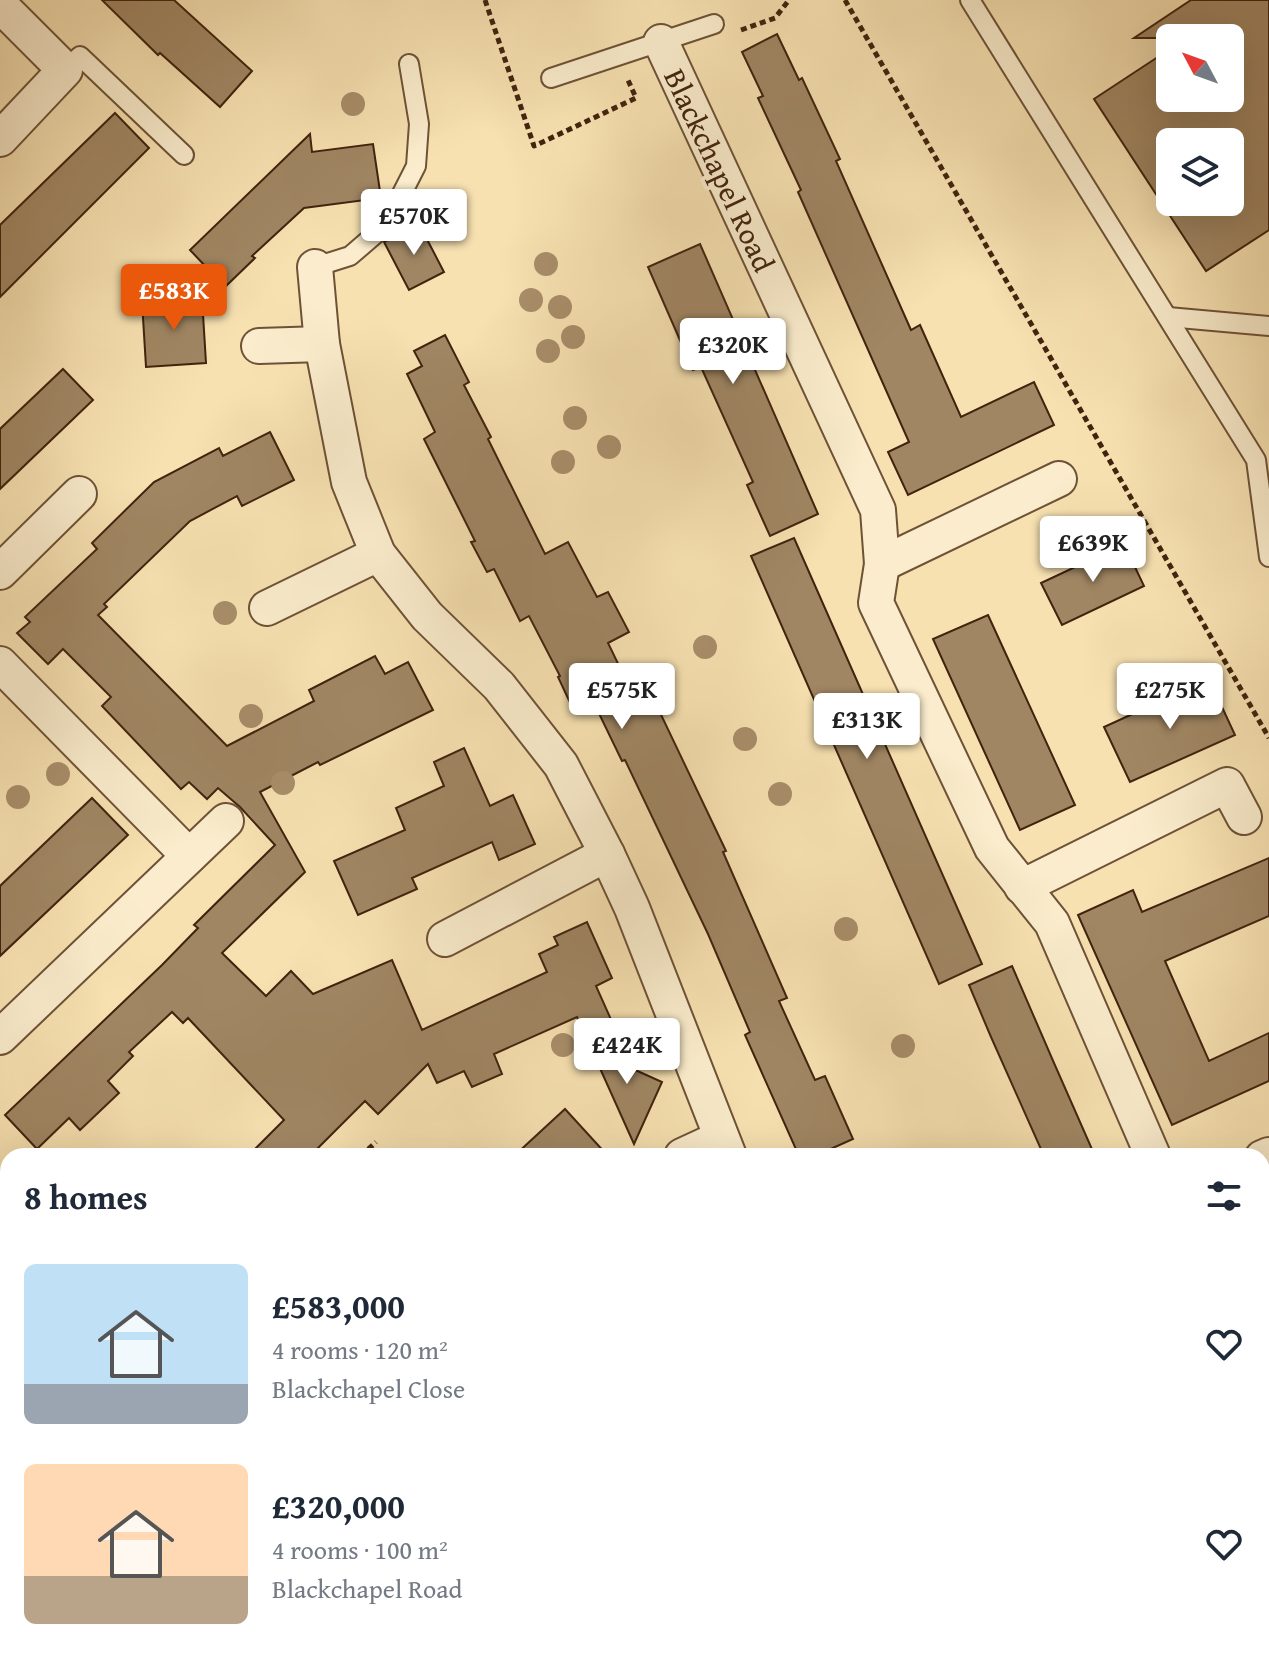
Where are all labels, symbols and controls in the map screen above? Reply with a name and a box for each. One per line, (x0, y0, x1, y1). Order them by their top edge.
north arrow (1156, 24, 1244, 112)
map controls (1156, 24, 1244, 216)
street label: Blackchapel Road (654, 61, 786, 279)
button: layers (1156, 128, 1244, 216)
pin: £570K (358, 189, 470, 257)
text: £570K (379, 195, 449, 234)
pin: £583K (118, 264, 230, 332)
text: £583K (139, 270, 209, 309)
pin: £320K (677, 318, 789, 386)
text: £320K (698, 324, 768, 363)
pin: £639K (1037, 516, 1149, 584)
text: £639K (1058, 522, 1128, 561)
pin: £575K (566, 663, 678, 731)
pin: £275K (1114, 663, 1226, 731)
text: £575K (587, 669, 657, 708)
text: £275K (1135, 669, 1205, 708)
pin: £313K (811, 693, 923, 761)
text: £313K (832, 699, 902, 738)
pin: £424K (571, 1018, 683, 1086)
text: £424K (592, 1024, 662, 1063)
text: 8 homes (24, 1172, 148, 1221)
icon: filters (1202, 1174, 1246, 1218)
text: £583,000 (272, 1281, 405, 1330)
icon: home (88, 1296, 184, 1392)
icon: heart (1202, 1322, 1246, 1366)
text: 4 rooms · 120 m² (272, 1330, 448, 1369)
text: Blackchapel Close (272, 1369, 465, 1408)
text: £320,000 (272, 1481, 405, 1530)
icon: home (88, 1496, 184, 1592)
icon: heart (1202, 1522, 1246, 1566)
text: 4 rooms · 100 m² (272, 1530, 448, 1569)
text: Blackchapel Road (272, 1569, 462, 1608)

